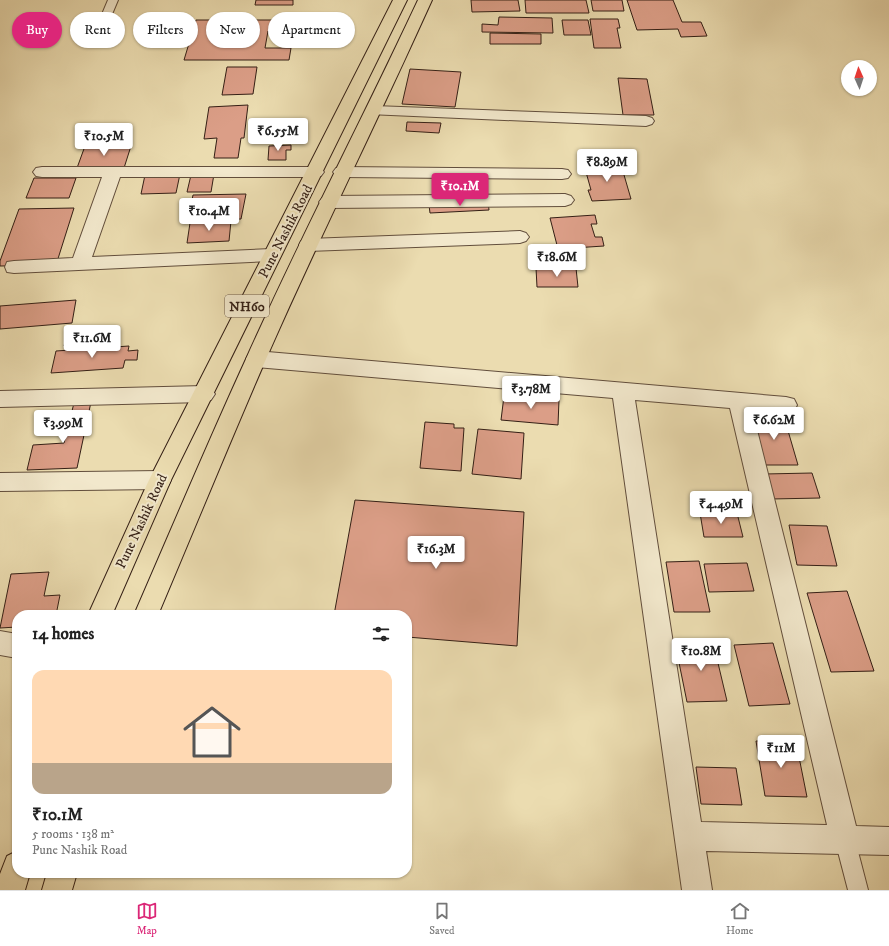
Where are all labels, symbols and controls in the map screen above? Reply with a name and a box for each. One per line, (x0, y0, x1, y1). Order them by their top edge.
chip: Buy (12, 12, 62, 48)
chip: Rent (70, 12, 125, 48)
chip: Filters (133, 12, 198, 48)
chip: New (206, 12, 260, 48)
chip: Apartment (268, 12, 355, 48)
north arrow (841, 60, 877, 96)
map controls (841, 60, 877, 96)
pin: ₹6.55M (245, 118, 311, 152)
pin: ₹10.5M (71, 123, 137, 157)
text: ₹6.55M (257, 123, 299, 139)
text: ₹10.5M (84, 128, 124, 144)
pin: ₹8.89M (574, 149, 640, 183)
text: ₹8.89M (586, 154, 628, 170)
pin: ₹10.1M (427, 173, 493, 207)
text: ₹10.1M (441, 178, 479, 194)
street label: Pune Nashik Road (255, 182, 317, 281)
pin: ₹10.4M (176, 198, 242, 232)
text: ₹10.4M (188, 203, 230, 219)
pin: ₹18.6M (524, 244, 590, 278)
text: ₹18.6M (537, 249, 577, 265)
road number: NH60 (225, 295, 269, 317)
pin: ₹11.6M (59, 325, 125, 359)
text: ₹11.6M (73, 330, 111, 346)
pin: ₹3.78M (498, 376, 564, 410)
text: ₹3.78M (511, 381, 551, 397)
pin: ₹6.62M (741, 407, 807, 441)
pin: ₹3.99M (30, 410, 96, 444)
text: ₹6.62M (753, 412, 795, 428)
text: ₹3.99M (43, 415, 83, 431)
street label: Pune Nashik Road (112, 471, 172, 572)
pin: ₹4.49M (688, 491, 754, 525)
text: ₹4.49M (699, 496, 743, 512)
pin: ₹16.3M (403, 536, 469, 570)
text: ₹16.3M (417, 541, 455, 557)
text: 14 homes (32, 623, 94, 645)
icon: filters (370, 623, 392, 645)
pin: ₹10.8M (668, 638, 734, 672)
text: ₹10.8M (681, 643, 721, 659)
icon: home (176, 696, 248, 768)
pin: ₹11M (757, 735, 805, 769)
text: ₹11M (767, 740, 795, 756)
text: ₹10.1M (32, 804, 83, 826)
text: 5 rooms · 138 m² (32, 826, 114, 842)
text: Pune Nashik Road (32, 842, 127, 858)
tab: Map (136, 900, 158, 938)
tab: Saved (429, 900, 455, 938)
tab: Home (726, 900, 753, 938)

